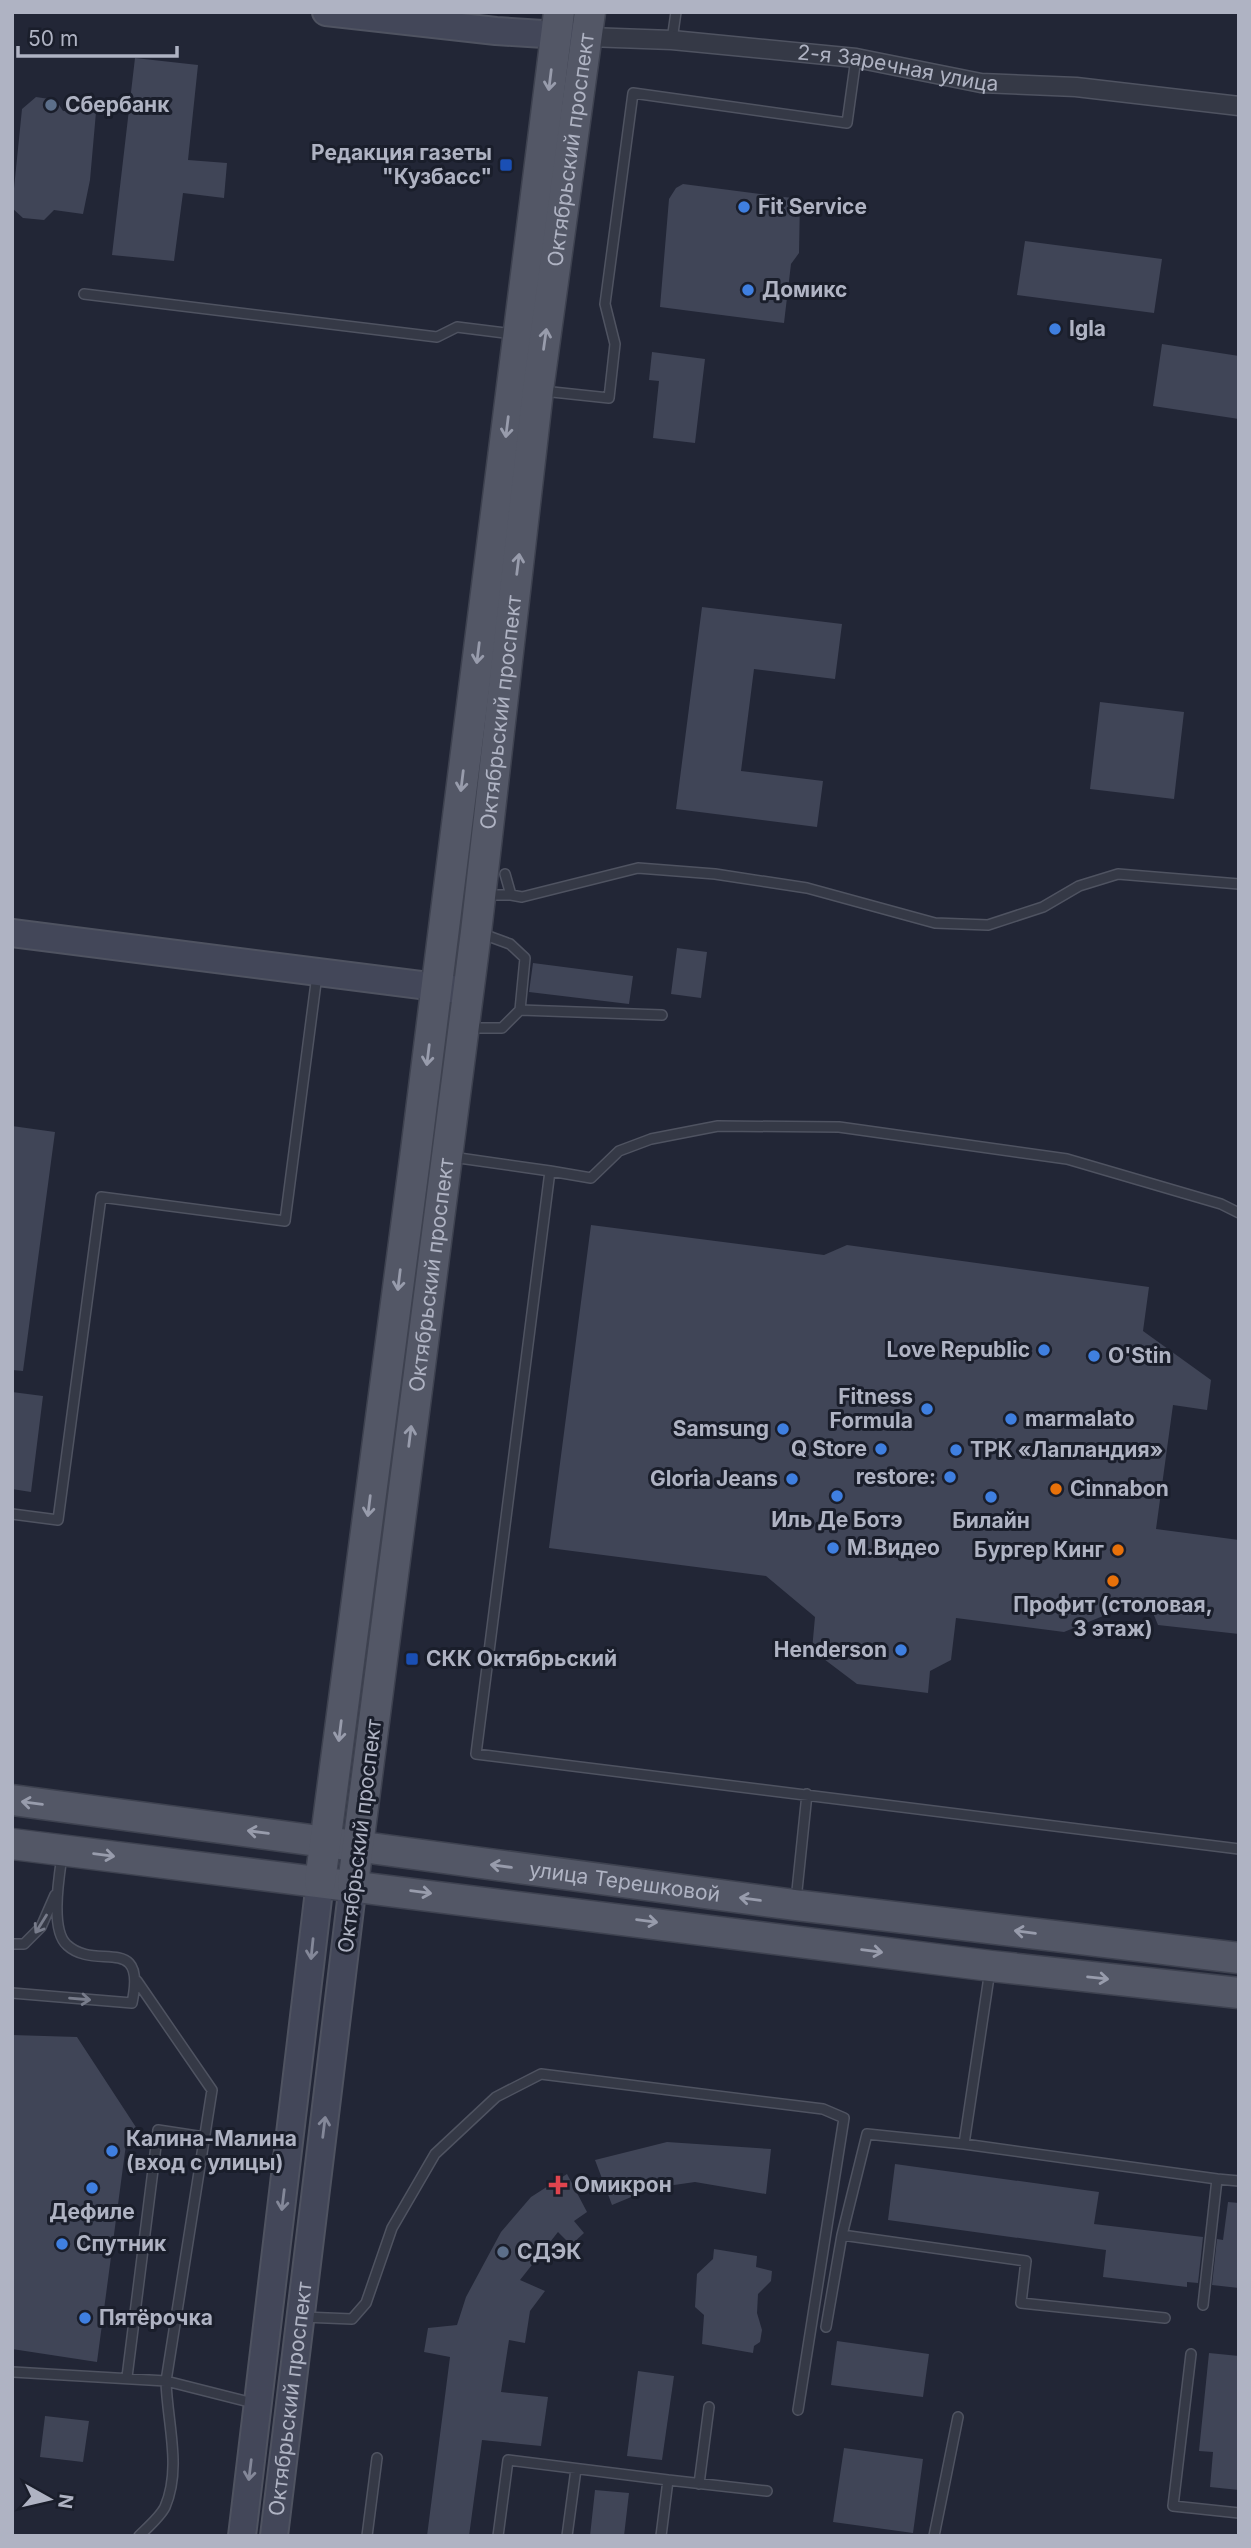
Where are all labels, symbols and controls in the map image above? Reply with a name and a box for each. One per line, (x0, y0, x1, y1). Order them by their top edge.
scale bar (18, 14, 177, 58)
text: 50 m (28, 26, 78, 51)
street label: Октябрьский проспект (542, 31, 599, 268)
street label: 2-я Заречная улица (796, 39, 999, 96)
one-way arrow (544, 68, 557, 91)
place label: Сбербанк (65, 92, 170, 117)
marker: Сбербанк (43, 97, 59, 113)
place label: Редакция газеты "Кузбасс" (311, 140, 492, 189)
marker: Редакция газеты "Кузбасс" (498, 157, 514, 173)
place label: Fit Service (758, 194, 867, 219)
marker: Fit Service (736, 199, 752, 215)
place label: Домикс (762, 277, 847, 302)
marker: Домикс (740, 282, 756, 298)
place label: Igla (1069, 316, 1106, 341)
marker: Igla (1047, 321, 1063, 337)
one-way arrow (539, 328, 552, 350)
one-way arrow (500, 415, 513, 438)
one-way arrow (511, 554, 524, 576)
street label: Октябрьский проспект (475, 594, 526, 831)
one-way arrow (472, 641, 485, 664)
one-way arrow (456, 769, 469, 792)
one-way arrow (421, 1043, 434, 1065)
street label: Октябрьский проспект (404, 1156, 459, 1393)
one-way arrow (392, 1268, 405, 1291)
place label: Love Republic (887, 1337, 1030, 1362)
marker: Love Republic (1036, 1342, 1052, 1358)
place label: O'Stin (1108, 1343, 1172, 1368)
marker: O'Stin (1086, 1348, 1102, 1364)
place label: Fitness Formula (830, 1384, 913, 1433)
marker: Fitness Formula (919, 1401, 935, 1417)
place label: marmalato (1025, 1406, 1135, 1431)
marker: marmalato (1003, 1411, 1019, 1427)
place label: Samsung (673, 1416, 769, 1441)
marker: Samsung (775, 1421, 791, 1437)
one-way arrow (404, 1425, 417, 1448)
place label: Q Store (791, 1436, 867, 1461)
place label: ТРК «Лапландия» (970, 1437, 1163, 1462)
marker: Q Store (873, 1441, 889, 1457)
marker: ТРК «Лапландия» (948, 1442, 964, 1458)
place label: restore: (856, 1464, 936, 1489)
place label: Gloria Jeans (650, 1466, 778, 1491)
marker: restore: (942, 1469, 958, 1485)
marker: Gloria Jeans (784, 1471, 800, 1487)
place label: Cinnabon (1070, 1476, 1169, 1501)
marker: Cinnabon (1048, 1481, 1064, 1497)
marker: Иль Де Ботэ (829, 1488, 845, 1504)
marker: Билайн (983, 1489, 999, 1505)
one-way arrow (363, 1494, 376, 1517)
place label: Иль Де Ботэ (771, 1507, 903, 1532)
place label: Билайн (952, 1508, 1030, 1533)
place label: М.Видео (847, 1535, 940, 1560)
place label: Бургер Кинг (974, 1537, 1104, 1562)
marker: М.Видео (825, 1540, 841, 1556)
marker: Бургер Кинг (1110, 1542, 1126, 1558)
marker: Профит (столовая, 3 этаж) (1105, 1573, 1121, 1589)
place label: Профит (столовая, 3 этаж) (1013, 1592, 1213, 1641)
place label: Henderson (774, 1637, 887, 1662)
marker: Henderson (893, 1642, 909, 1658)
place label: СКК Октябрьский (426, 1646, 617, 1671)
marker: СКК Октябрьский (404, 1651, 420, 1667)
street label: Октябрьский проспект (333, 1717, 386, 1954)
one-way arrow (333, 1720, 346, 1742)
one-way arrow (21, 1796, 44, 1809)
one-way arrow (247, 1825, 269, 1838)
one-way arrow (92, 1849, 115, 1862)
street label: улица Терешковой (527, 1856, 722, 1907)
one-way arrow (490, 1859, 513, 1872)
one-way arrow (409, 1886, 432, 1899)
one-way arrow (740, 1892, 762, 1905)
one-way arrow (33, 1914, 48, 1933)
one-way arrow (635, 1915, 658, 1928)
one-way arrow (1014, 1926, 1037, 1939)
one-way arrow (305, 1937, 318, 1960)
one-way arrow (861, 1944, 883, 1957)
one-way arrow (1086, 1971, 1109, 1984)
one-way arrow (68, 1993, 91, 2006)
one-way arrow (317, 2116, 330, 2139)
place label: Калина-Малина (вход с улицы) (126, 2126, 297, 2175)
marker: Калина-Малина (вход с улицы) (104, 2143, 120, 2159)
place label: Омикрон (574, 2172, 672, 2197)
marker: Омикрон (548, 2175, 568, 2195)
marker: Дефиле (84, 2180, 100, 2196)
one-way arrow (276, 2188, 289, 2210)
place label: Дефиле (49, 2199, 135, 2224)
place label: Спутник (76, 2231, 167, 2256)
marker: Спутник (54, 2236, 70, 2252)
place label: СДЭК (517, 2239, 581, 2264)
marker: СДЭК (495, 2244, 511, 2260)
street label: Октябрьский проспект (264, 2280, 317, 2517)
place label: Пятёрочка (99, 2305, 213, 2330)
marker: Пятёрочка (77, 2310, 93, 2326)
one-way arrow (244, 2458, 257, 2481)
north arrow (14, 2464, 84, 2534)
text: N (53, 2493, 78, 2510)

